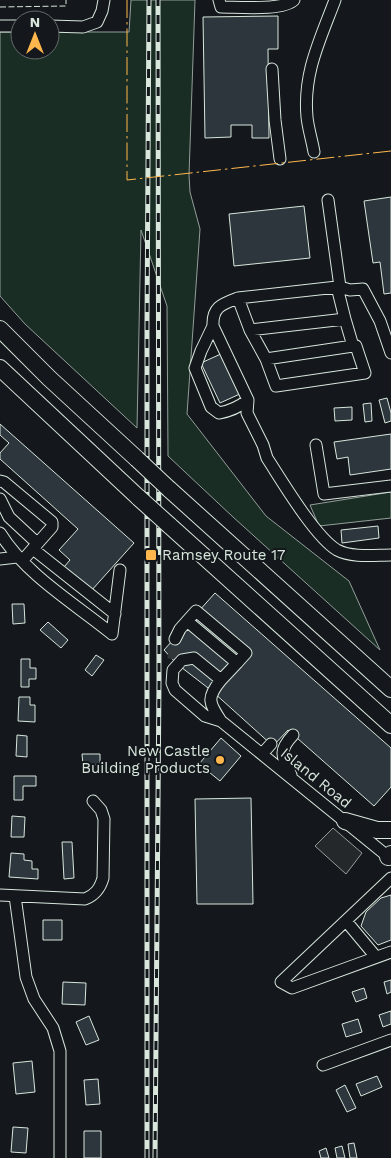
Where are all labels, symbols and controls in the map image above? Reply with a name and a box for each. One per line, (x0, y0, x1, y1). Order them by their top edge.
north arrow (10, 10, 60, 60)
text: N (30, 14, 40, 30)
place label: Ramsey Route 17 (162, 546, 285, 564)
marker: Ramsey Route 17 (144, 548, 158, 562)
place label: New Castle Building Products (81, 742, 210, 777)
street label: Island Road (277, 744, 355, 812)
marker: New Castle Building Products (214, 754, 226, 766)

